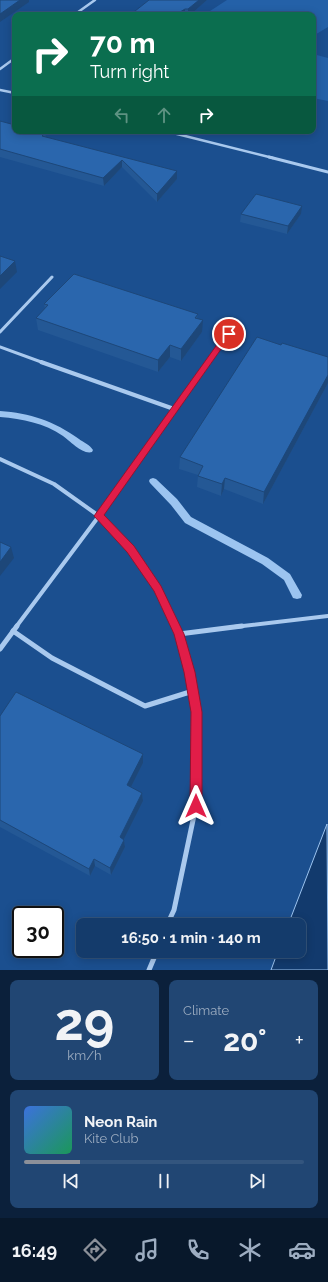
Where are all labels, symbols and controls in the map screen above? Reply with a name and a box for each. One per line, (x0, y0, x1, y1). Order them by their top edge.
text: 70 m (90, 27, 156, 60)
icon: right (24, 28, 76, 80)
text: Turn right (90, 61, 169, 82)
icon: left (111, 104, 133, 126)
icon: ahead (153, 104, 175, 126)
icon: right (195, 104, 217, 126)
pin (212, 317, 246, 351)
icon: arrive (218, 323, 240, 345)
position arrow (175, 785, 217, 827)
speed limit sign: 30 (12, 906, 64, 958)
text: 16:50 · 1 min · 140 m (121, 929, 261, 947)
text: 29 (55, 991, 114, 1052)
text: Climate (183, 1003, 229, 1018)
text: 20° (223, 1023, 267, 1058)
text: − (183, 1027, 195, 1053)
text: + (295, 1027, 304, 1053)
text: km/h (67, 1048, 102, 1063)
text: Neon Rain (84, 1113, 157, 1131)
text: Kite Club (84, 1131, 139, 1146)
icon: previous (60, 1170, 82, 1192)
icon: pause (153, 1170, 175, 1192)
icon: next (246, 1170, 268, 1192)
icon: directions (81, 1236, 109, 1264)
icon: music (133, 1236, 161, 1264)
icon: phone (184, 1236, 212, 1264)
icon: climate (236, 1236, 264, 1264)
icon: car (288, 1236, 316, 1264)
text: 16:49 (12, 1240, 57, 1261)

